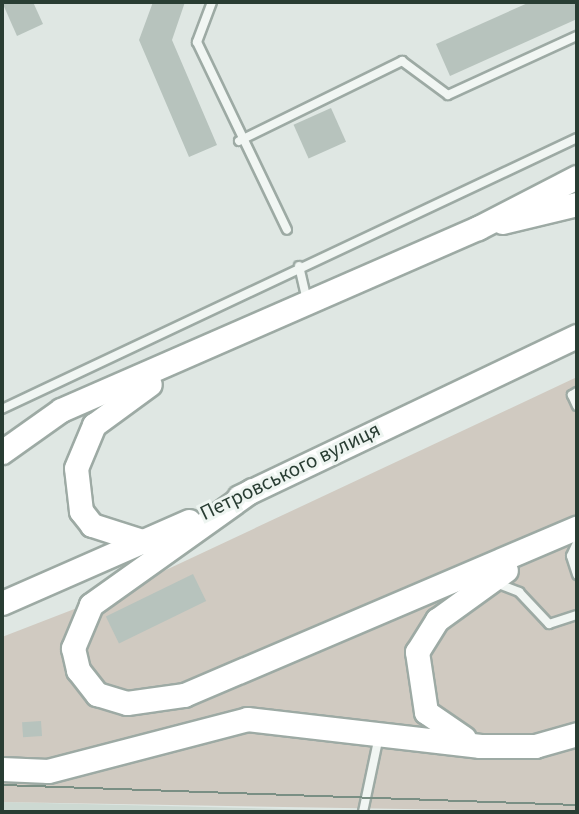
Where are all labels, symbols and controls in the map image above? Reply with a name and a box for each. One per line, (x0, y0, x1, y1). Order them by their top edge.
street label: Петровського вулиця (196, 416, 384, 526)

